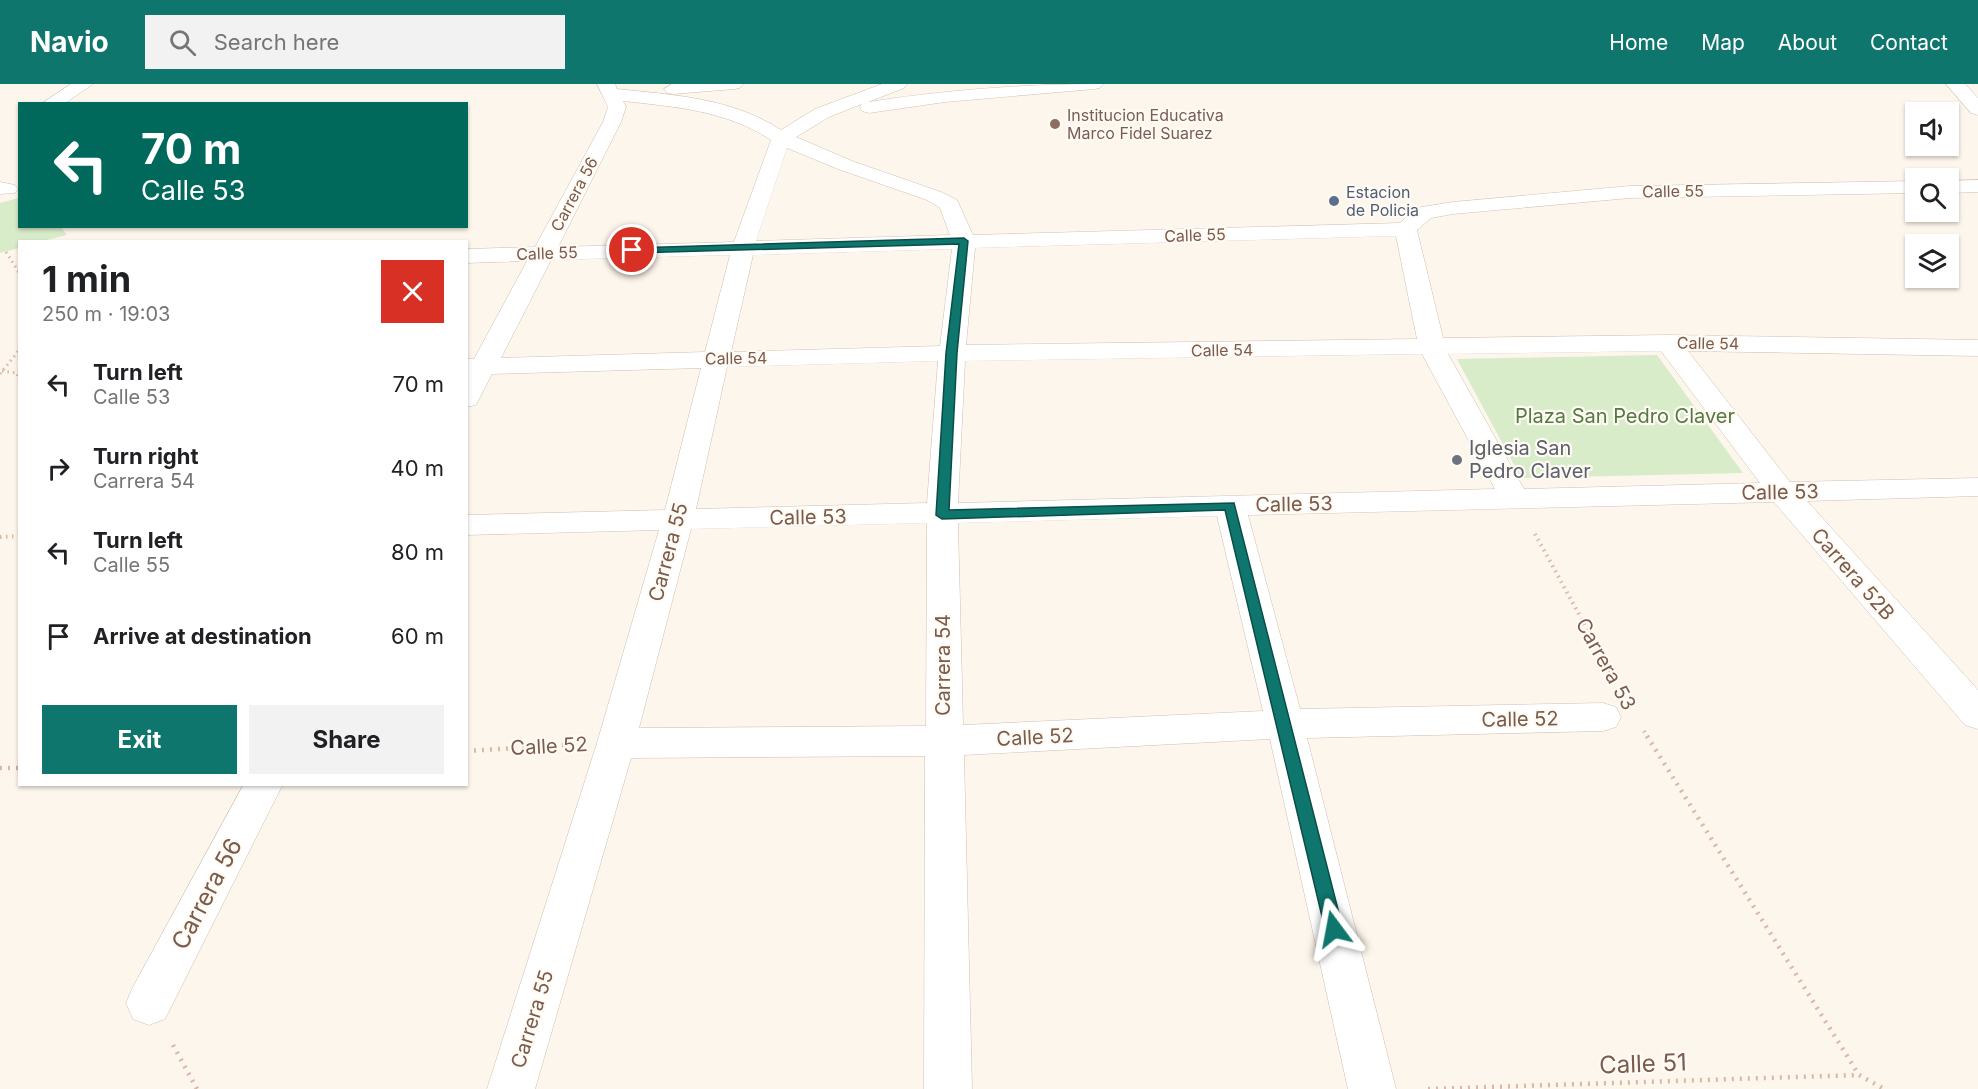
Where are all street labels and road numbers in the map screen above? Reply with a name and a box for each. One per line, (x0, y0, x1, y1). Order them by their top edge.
street label: Carrera 56 (546, 153, 602, 235)
street label: Calle 55 (1642, 180, 1704, 202)
street label: Calle 55 (1164, 224, 1226, 246)
street label: Calle 55 (516, 242, 578, 264)
street label: Calle 54 (1677, 332, 1739, 354)
street label: Calle 54 (1191, 339, 1253, 361)
street label: Calle 54 (705, 347, 767, 369)
street label: Calle 53 (1741, 479, 1819, 505)
street label: Calle 53 (1255, 491, 1333, 517)
street label: Carrera 55 (643, 500, 693, 604)
street label: Calle 53 (769, 504, 847, 530)
street label: Carrera 52B (1806, 523, 1900, 625)
street label: Carrera 54 (931, 614, 955, 716)
street label: Carrera 53 (1571, 614, 1641, 714)
street label: Calle 52 (1481, 706, 1559, 732)
street label: Calle 52 (996, 723, 1074, 751)
street label: Calle 52 (510, 732, 588, 760)
street label: Carrera 56 (165, 833, 248, 954)
street label: Carrera 55 (506, 967, 558, 1071)
street label: Calle 51 (1599, 1047, 1687, 1080)

